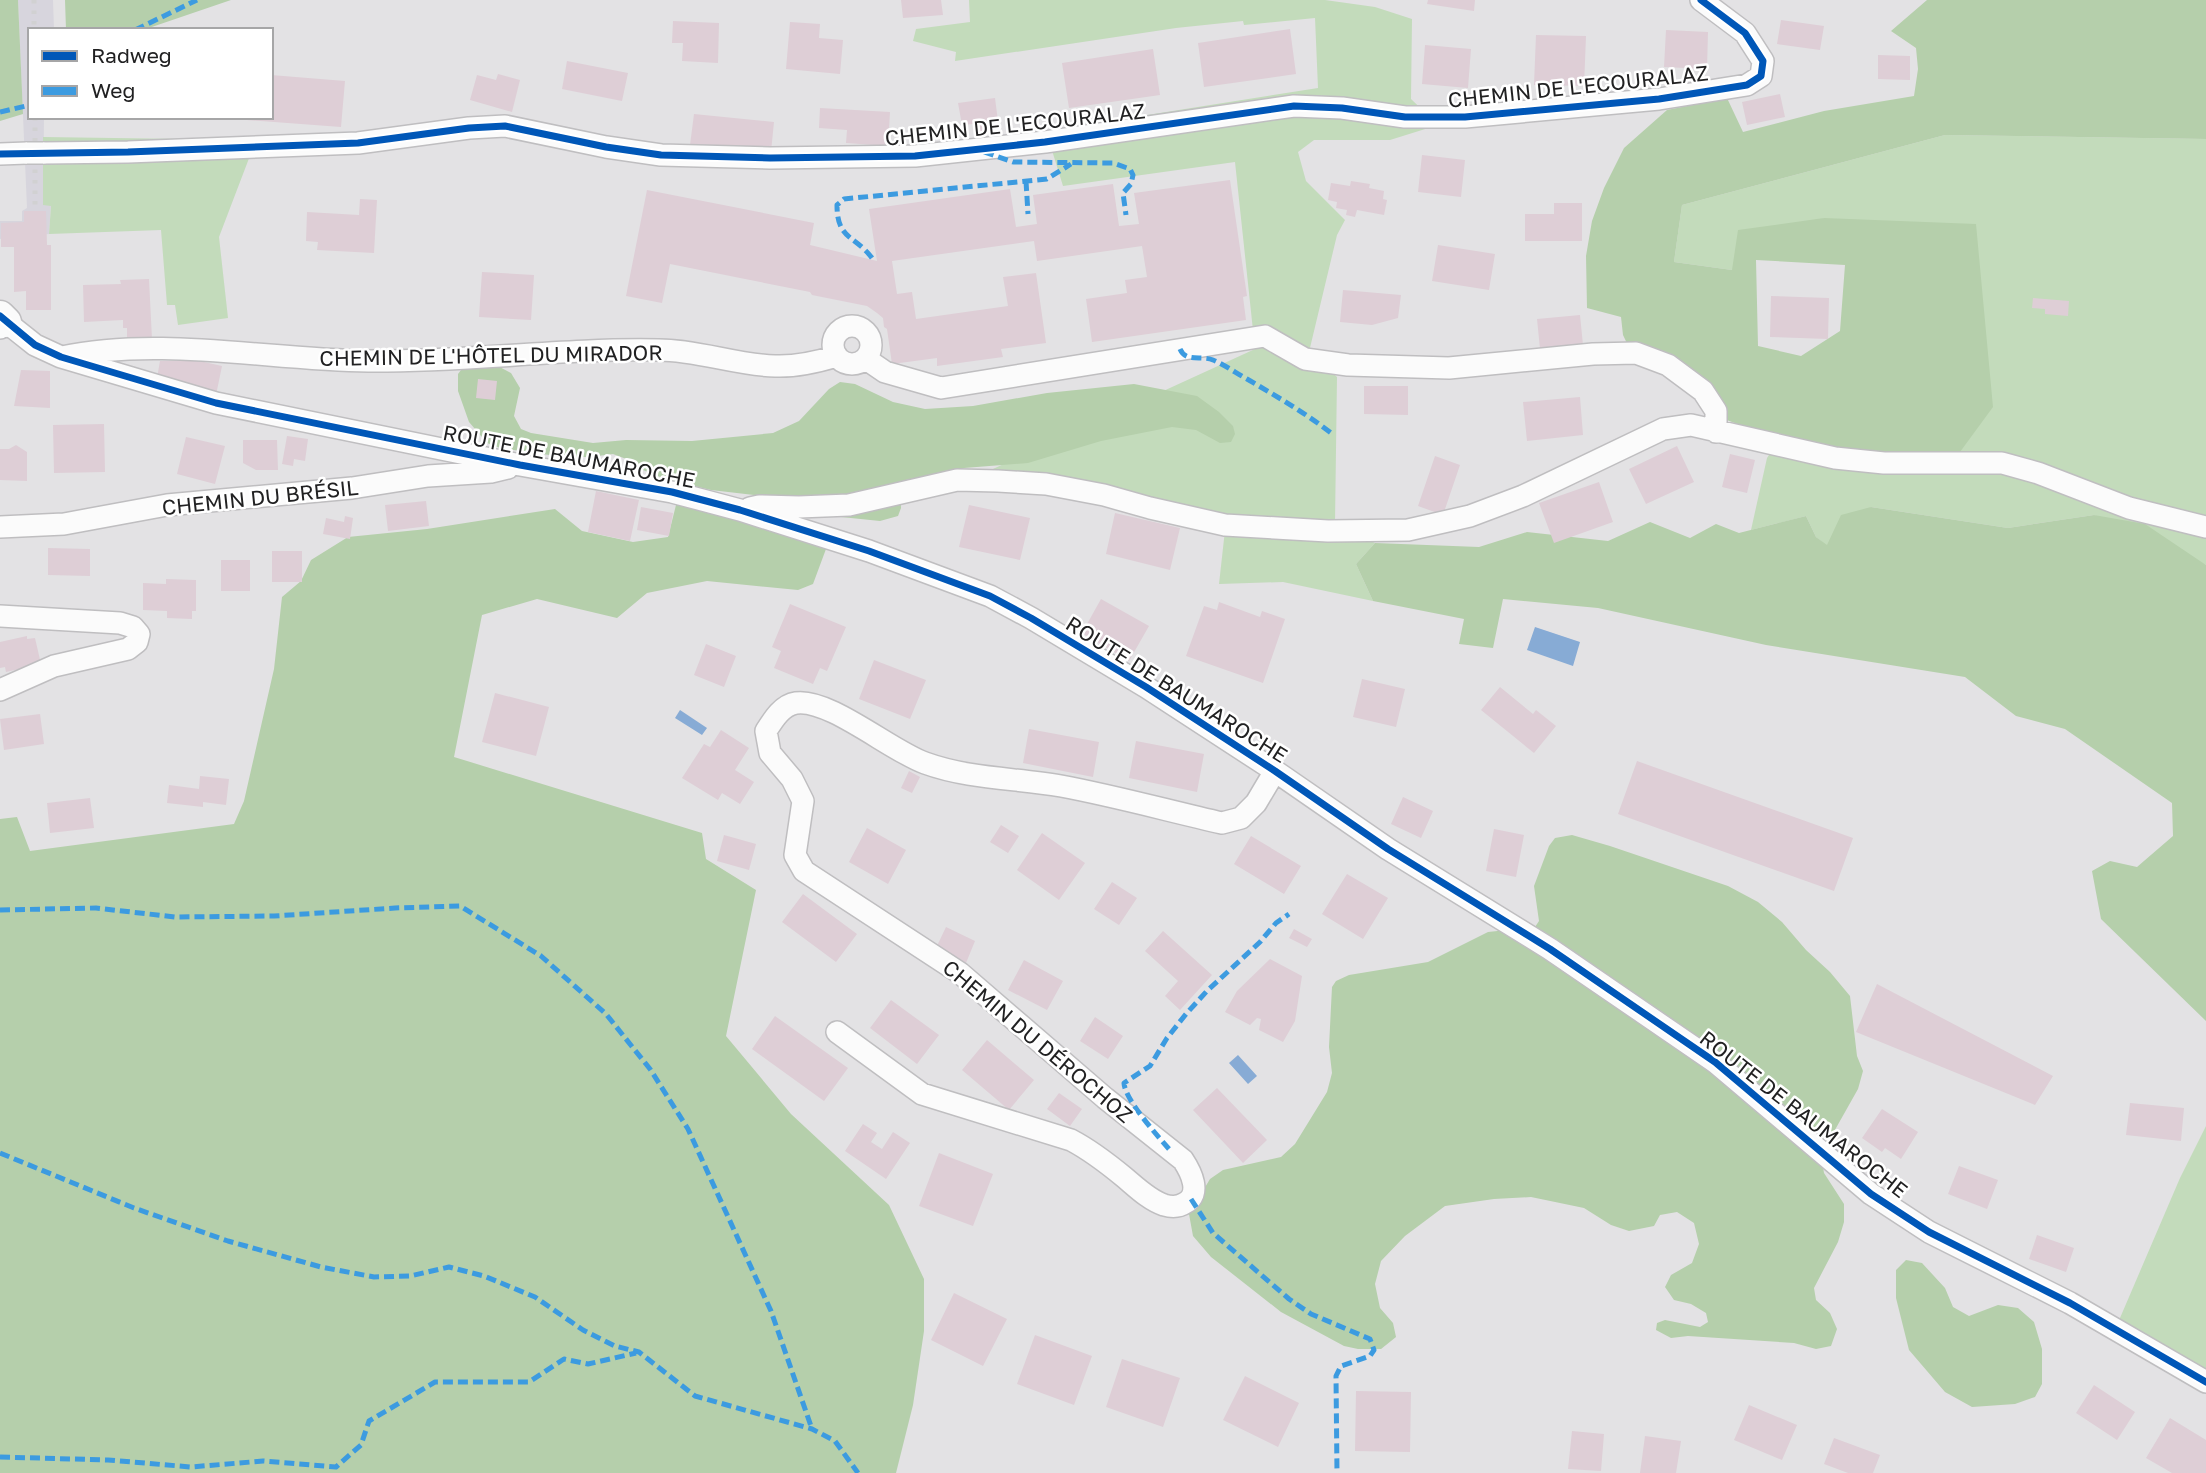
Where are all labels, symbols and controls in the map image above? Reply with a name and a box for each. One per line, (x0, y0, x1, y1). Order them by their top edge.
legend (28, 28, 273, 119)
text: Radweg (91, 42, 172, 68)
street label: CHEMIN DE L'ECOURALAZ (1447, 59, 1709, 113)
text: Weg (91, 77, 135, 103)
street label: CHEMIN DE L'ECOURALAZ (884, 97, 1146, 151)
street label: CHEMIN DE L'HÔTEL DU MIRADOR (319, 339, 663, 371)
street label: ROUTE DE BAUMAROCHE (441, 419, 697, 493)
street label: CHEMIN DU BRÉSIL (161, 474, 360, 520)
street label: ROUTE DE BAUMAROCHE (1061, 610, 1293, 768)
street label: CHEMIN DU DÉROCHOZ (938, 954, 1138, 1128)
street label: ROUTE DE BAUMAROCHE (1695, 1025, 1913, 1203)

